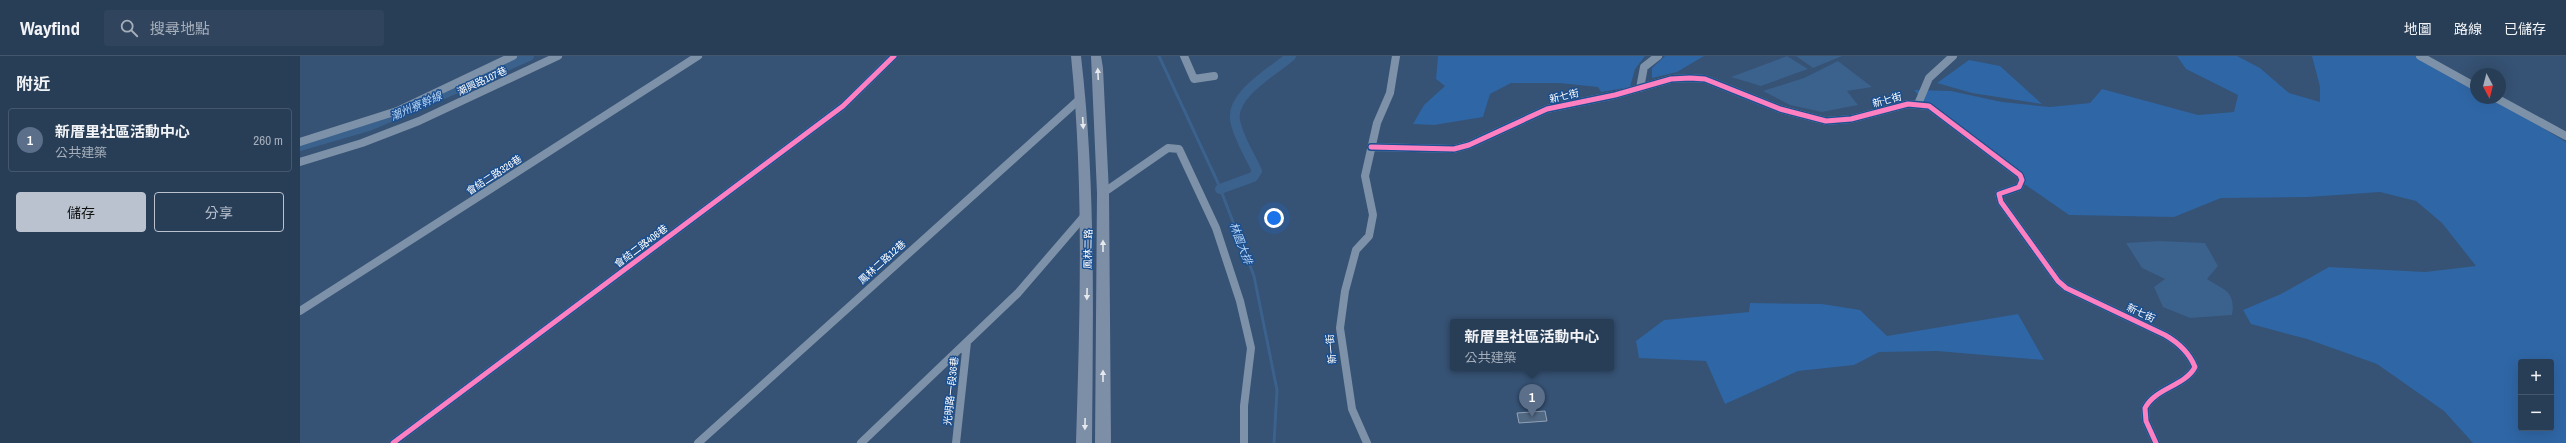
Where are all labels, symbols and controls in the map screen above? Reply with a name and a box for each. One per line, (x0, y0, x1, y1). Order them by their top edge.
search box (104, 10, 384, 46)
text: Wayfind (20, 15, 80, 41)
icon: search (118, 17, 140, 39)
text: 搜尋地點 (150, 18, 210, 39)
text: 地圖 (2404, 20, 2432, 38)
text: 路線 (2454, 20, 2482, 38)
text: 已儲存 (2504, 20, 2546, 38)
street label: 潮興路107巷 (455, 64, 509, 98)
one-way arrow (1095, 68, 1102, 80)
north arrow (2470, 68, 2506, 104)
text: 附近 (16, 72, 50, 95)
street label: 新七街 (1548, 86, 1580, 106)
water label: 潮州寮幹線 (388, 88, 446, 124)
street label: 新七街 (1871, 90, 1903, 110)
one-way arrow (1079, 117, 1086, 129)
text: 新厝里社區活動中心 (55, 121, 190, 142)
text: 1 (27, 132, 33, 149)
text: 260 m (253, 132, 283, 149)
text: 公共建築 (55, 144, 107, 161)
street label: 會結二路326巷 (464, 152, 524, 198)
button: 儲存 (16, 192, 146, 232)
button: 分享 (154, 192, 284, 232)
your location (1264, 208, 1284, 228)
water label: 林園大排 (1227, 220, 1256, 268)
street label: 會結二路406巷 (612, 222, 670, 270)
street label: 鳳林二路 (1081, 229, 1095, 269)
street label: 鳳林二路12巷 (856, 237, 908, 287)
one-way arrow (1100, 239, 1106, 252)
one-way arrow (1084, 288, 1090, 301)
street label: 新七街 (2125, 301, 2157, 325)
popup (1450, 319, 1614, 371)
text: 新厝里社區活動中心 (1464, 326, 1600, 347)
street label: 新一街 (1323, 333, 1339, 365)
text: 公共建築 (1464, 349, 1517, 366)
street label: 光明路一段36巷 (941, 356, 961, 426)
map controls (2518, 359, 2554, 431)
button: + (2518, 359, 2554, 395)
one-way arrow (1100, 369, 1106, 382)
pin: 1 (1519, 384, 1545, 417)
button: − (2518, 395, 2554, 431)
one-way arrow (1081, 418, 1088, 430)

